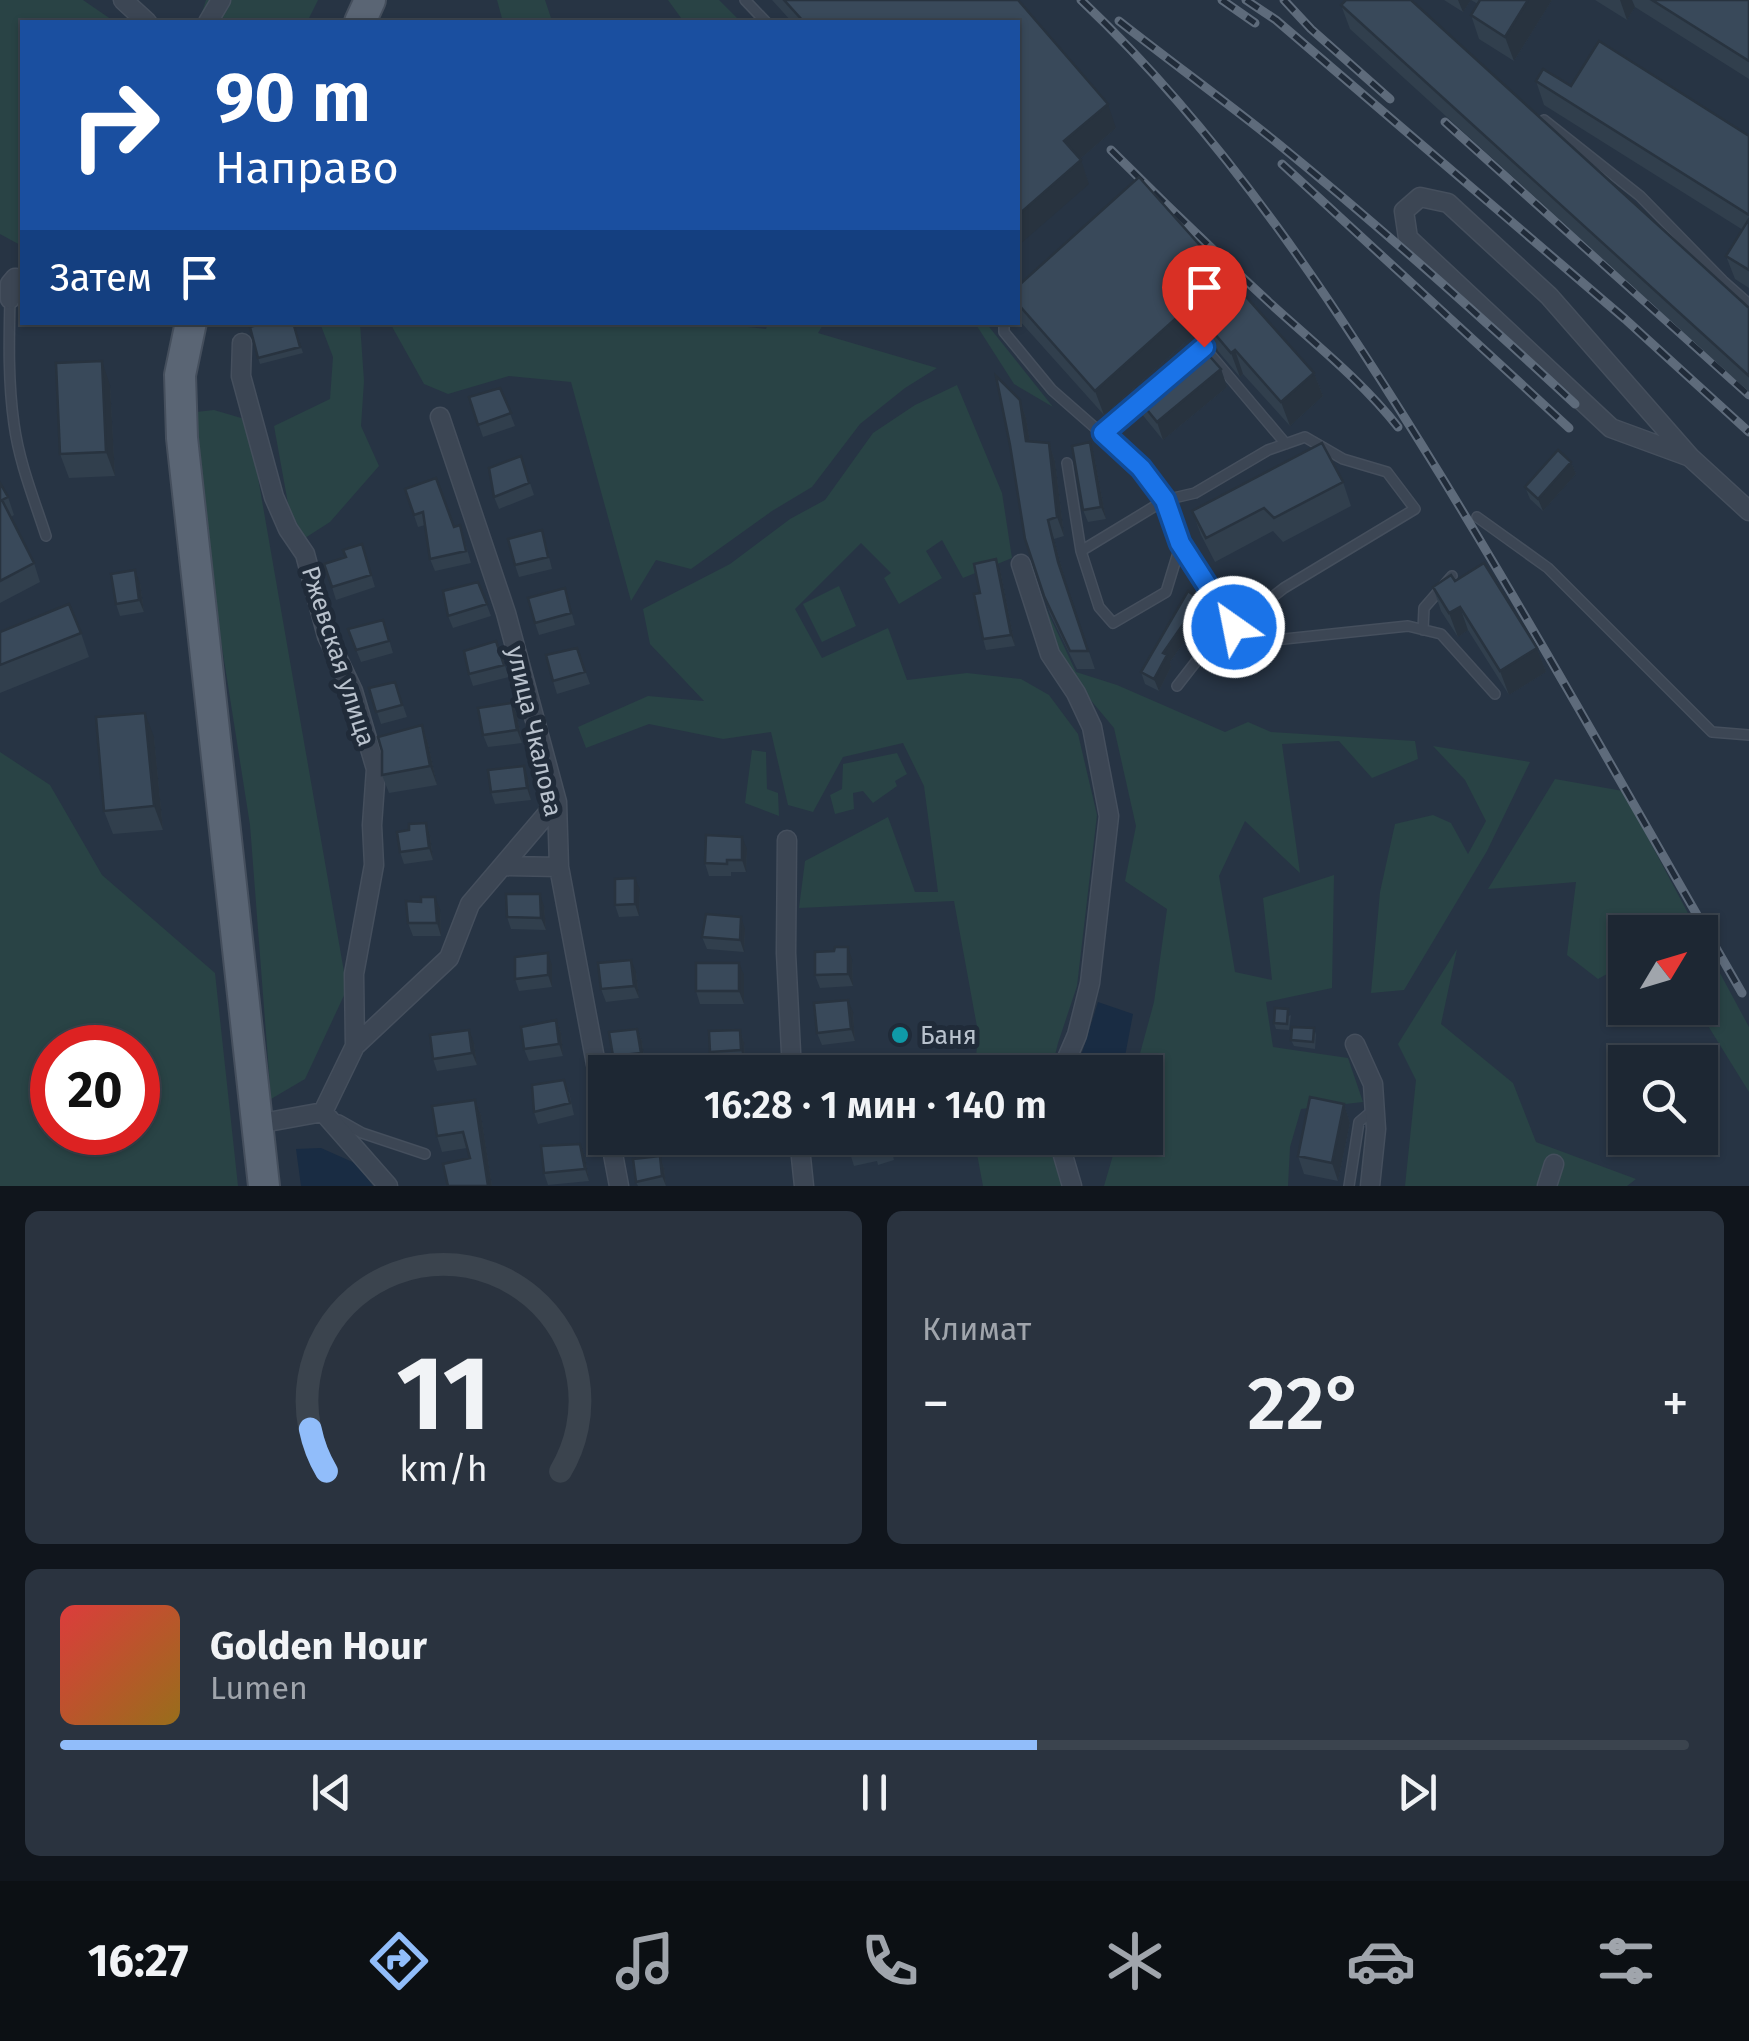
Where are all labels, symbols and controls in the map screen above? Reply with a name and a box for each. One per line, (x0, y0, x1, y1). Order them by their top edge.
text: 90 m (215, 56, 371, 140)
icon: right (50, 60, 180, 190)
text: Направо (215, 141, 399, 195)
pin (1162, 245, 1247, 348)
icon: arrive (172, 250, 227, 305)
text: Затем (50, 255, 152, 301)
icon: arrive (1177, 260, 1232, 315)
street label: Ржевская улица (295, 562, 381, 750)
position arrow (1182, 575, 1286, 679)
street label: улица Чкалова (500, 643, 568, 819)
north arrow (1608, 915, 1718, 1025)
map controls (1608, 915, 1718, 1155)
place label: Баня (920, 1021, 977, 1051)
marker: Баня (889, 1024, 911, 1046)
speed limit sign: 20 (30, 1025, 160, 1155)
button: search (1608, 1045, 1718, 1155)
text: 16:28 · 1 мин · 140 m (704, 1082, 1047, 1128)
text: Климат (922, 1310, 1031, 1348)
text: 11 (396, 1332, 491, 1457)
text: 22° (1248, 1359, 1363, 1449)
text: − (922, 1371, 950, 1437)
text: + (1662, 1371, 1689, 1437)
text: km/h (399, 1448, 488, 1490)
text: Golden Hour (210, 1623, 427, 1669)
text: Lumen (210, 1669, 308, 1707)
icon: previous (304, 1765, 359, 1820)
icon: pause (847, 1765, 902, 1820)
icon: next (1390, 1765, 1445, 1820)
icon: directions (364, 1926, 434, 1996)
icon: music (610, 1926, 680, 1996)
icon: phone (855, 1926, 925, 1996)
icon: climate (1100, 1926, 1170, 1996)
icon: car (1346, 1926, 1416, 1996)
icon: filters (1591, 1926, 1661, 1996)
text: 16:27 (88, 1934, 189, 1988)

